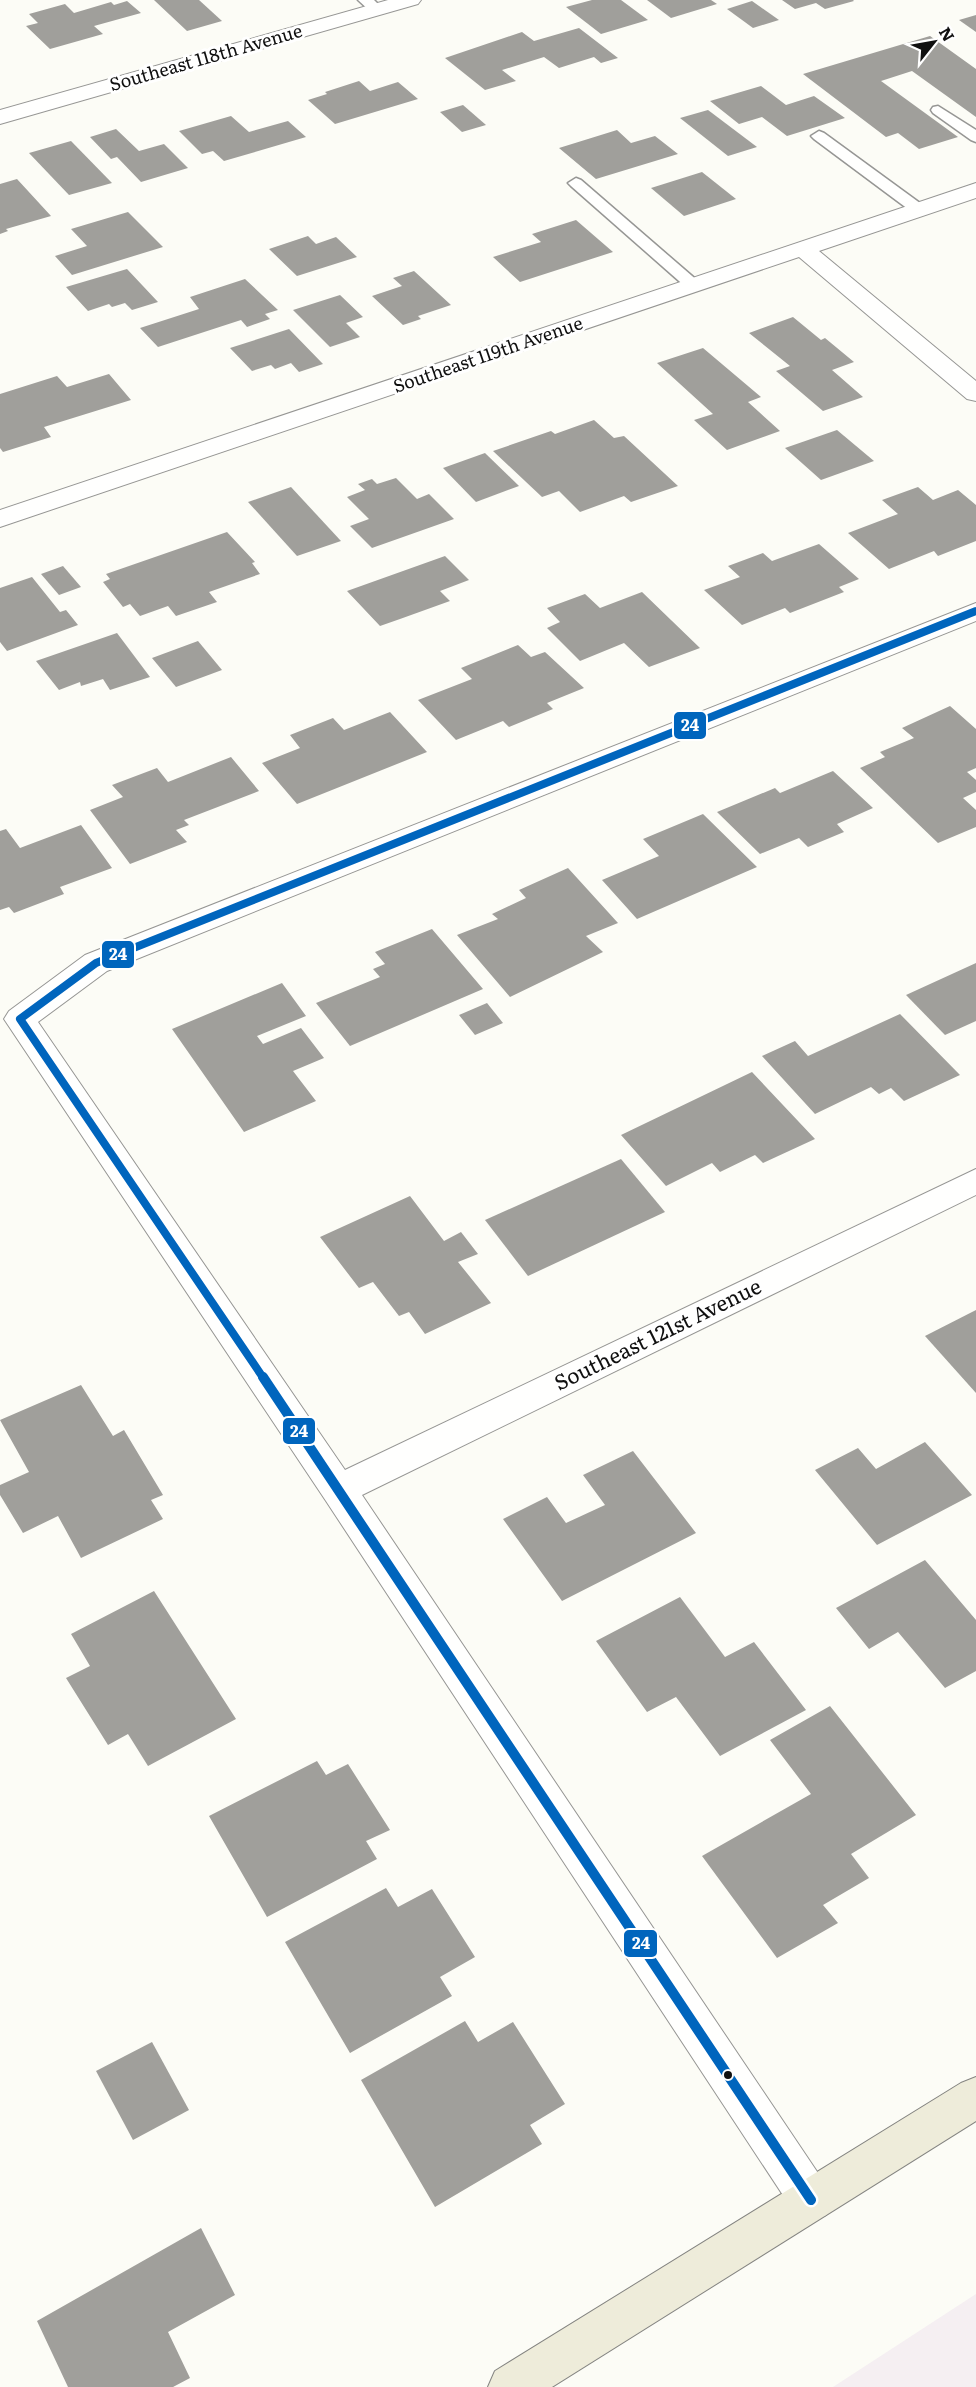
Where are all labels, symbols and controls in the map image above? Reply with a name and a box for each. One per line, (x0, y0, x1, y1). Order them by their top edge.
north arrow (904, 12, 964, 72)
street label: Southeast 118th Avenue (106, 16, 305, 97)
text: N (934, 22, 961, 46)
street label: Southeast 119th Avenue (389, 308, 586, 399)
line badge: 24 (673, 711, 707, 740)
text: 24 (681, 712, 699, 736)
line badge: 24 (101, 940, 135, 969)
text: 24 (109, 941, 127, 965)
street label: Southeast 121st Avenue (548, 1269, 766, 1396)
line badge: 24 (282, 1417, 316, 1445)
text: 24 (290, 1418, 308, 1442)
line badge: 24 (623, 1929, 658, 1958)
text: 24 (632, 1930, 650, 1954)
unlabelled marker (722, 2069, 734, 2081)

